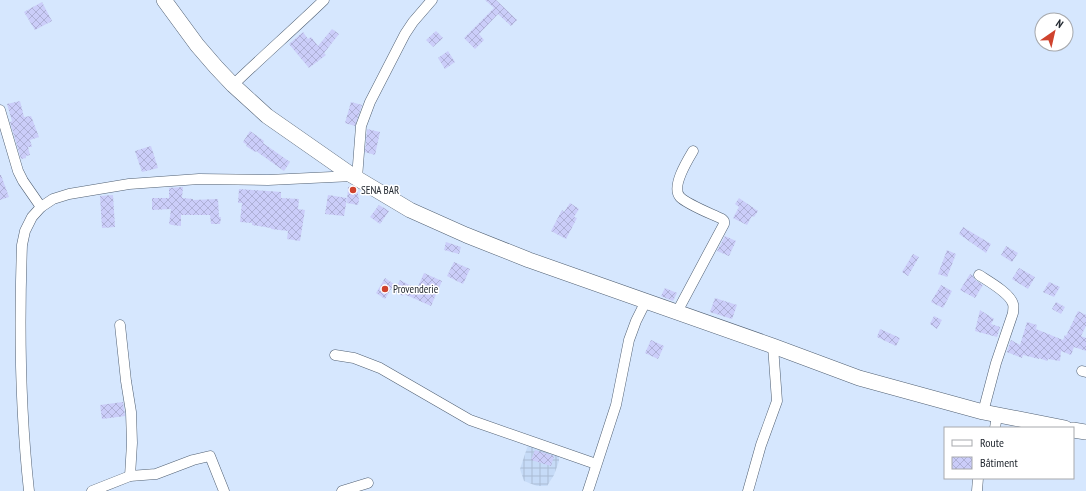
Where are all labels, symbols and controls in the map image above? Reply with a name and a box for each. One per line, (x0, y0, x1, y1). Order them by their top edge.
north arrow (1034, 12, 1074, 52)
text: N (1053, 16, 1066, 31)
place label: SENA BAR (361, 183, 399, 197)
marker: SENA BAR (348, 185, 358, 195)
place label: Provenderie (393, 282, 439, 296)
marker: Provenderie (380, 284, 390, 294)
legend (944, 427, 1074, 479)
text: Route (980, 435, 1004, 450)
text: Bâtiment (980, 455, 1018, 470)

